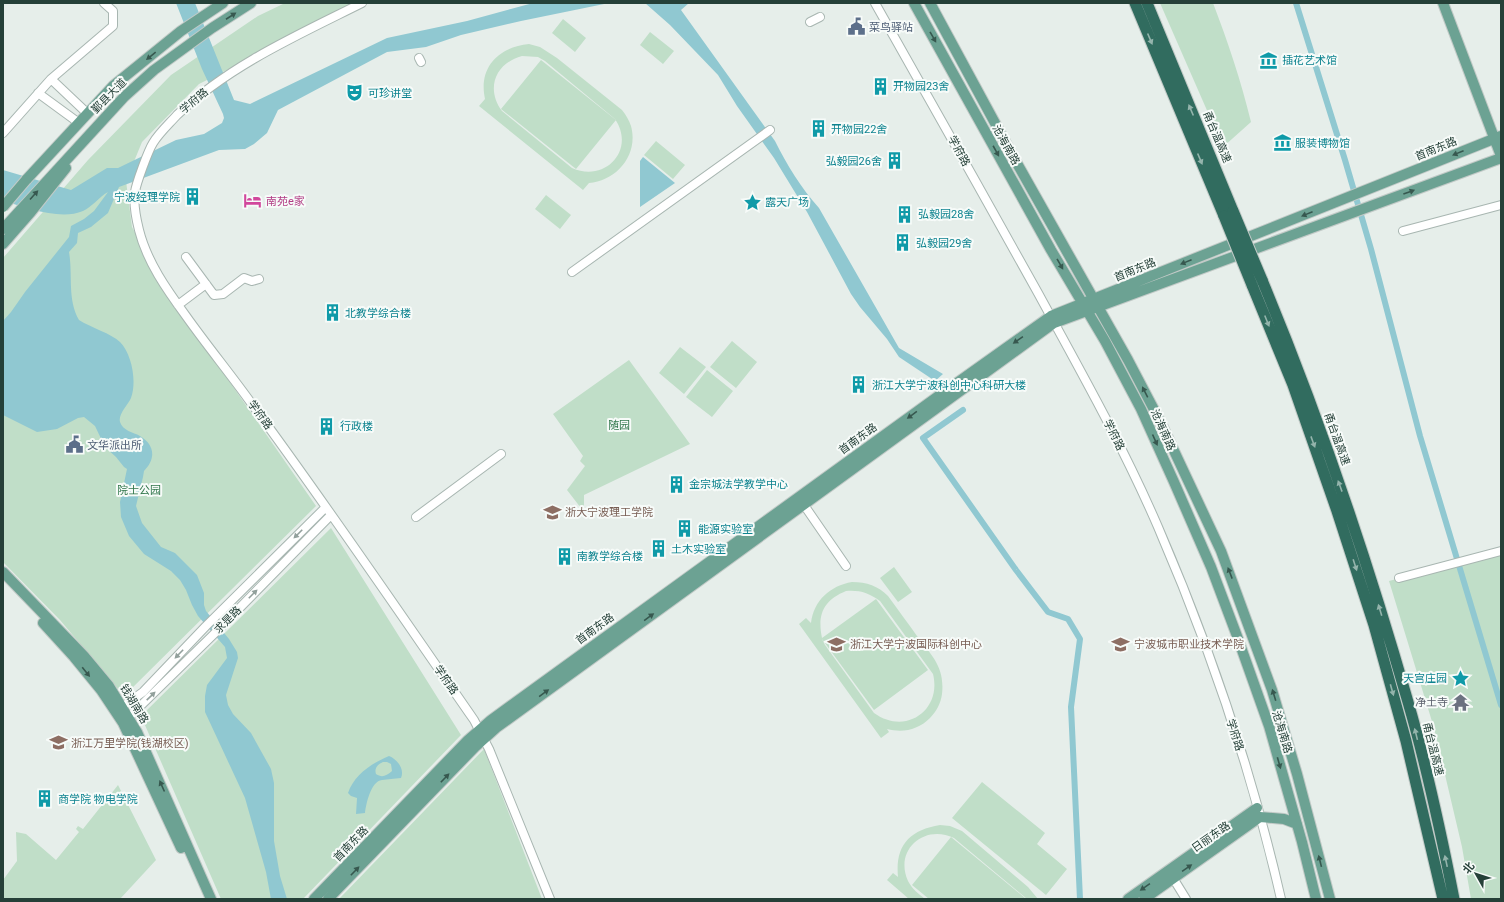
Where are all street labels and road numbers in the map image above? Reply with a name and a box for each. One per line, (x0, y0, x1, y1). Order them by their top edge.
street label: 鄞县大道 (89, 76, 129, 116)
street label: 学府路 (177, 85, 211, 117)
street label: 甬台温高速 (1200, 109, 1234, 165)
street label: 沧海南路 (990, 123, 1022, 167)
street label: 学府路 (945, 133, 973, 169)
street label: 首南东路 (1413, 135, 1459, 163)
street label: 首南东路 (1112, 256, 1158, 284)
street label: 学府路 (245, 398, 275, 432)
street label: 沧海南路 (1148, 407, 1178, 453)
street label: 甬台温高速 (1321, 411, 1353, 467)
street label: 学府路 (1101, 417, 1127, 453)
street label: 首南东路 (836, 421, 880, 457)
street label: 求是路 (212, 604, 244, 636)
street label: 首南东路 (573, 611, 617, 647)
street label: 学府路 (431, 663, 461, 697)
street label: 钱湖南路 (117, 682, 151, 726)
street label: 沧海南路 (1269, 709, 1295, 755)
street label: 学府路 (1224, 717, 1246, 753)
street label: 甬台温高速 (1420, 721, 1446, 777)
street label: 日丽东路 (1189, 819, 1233, 855)
street label: 首南东路 (331, 824, 371, 864)

